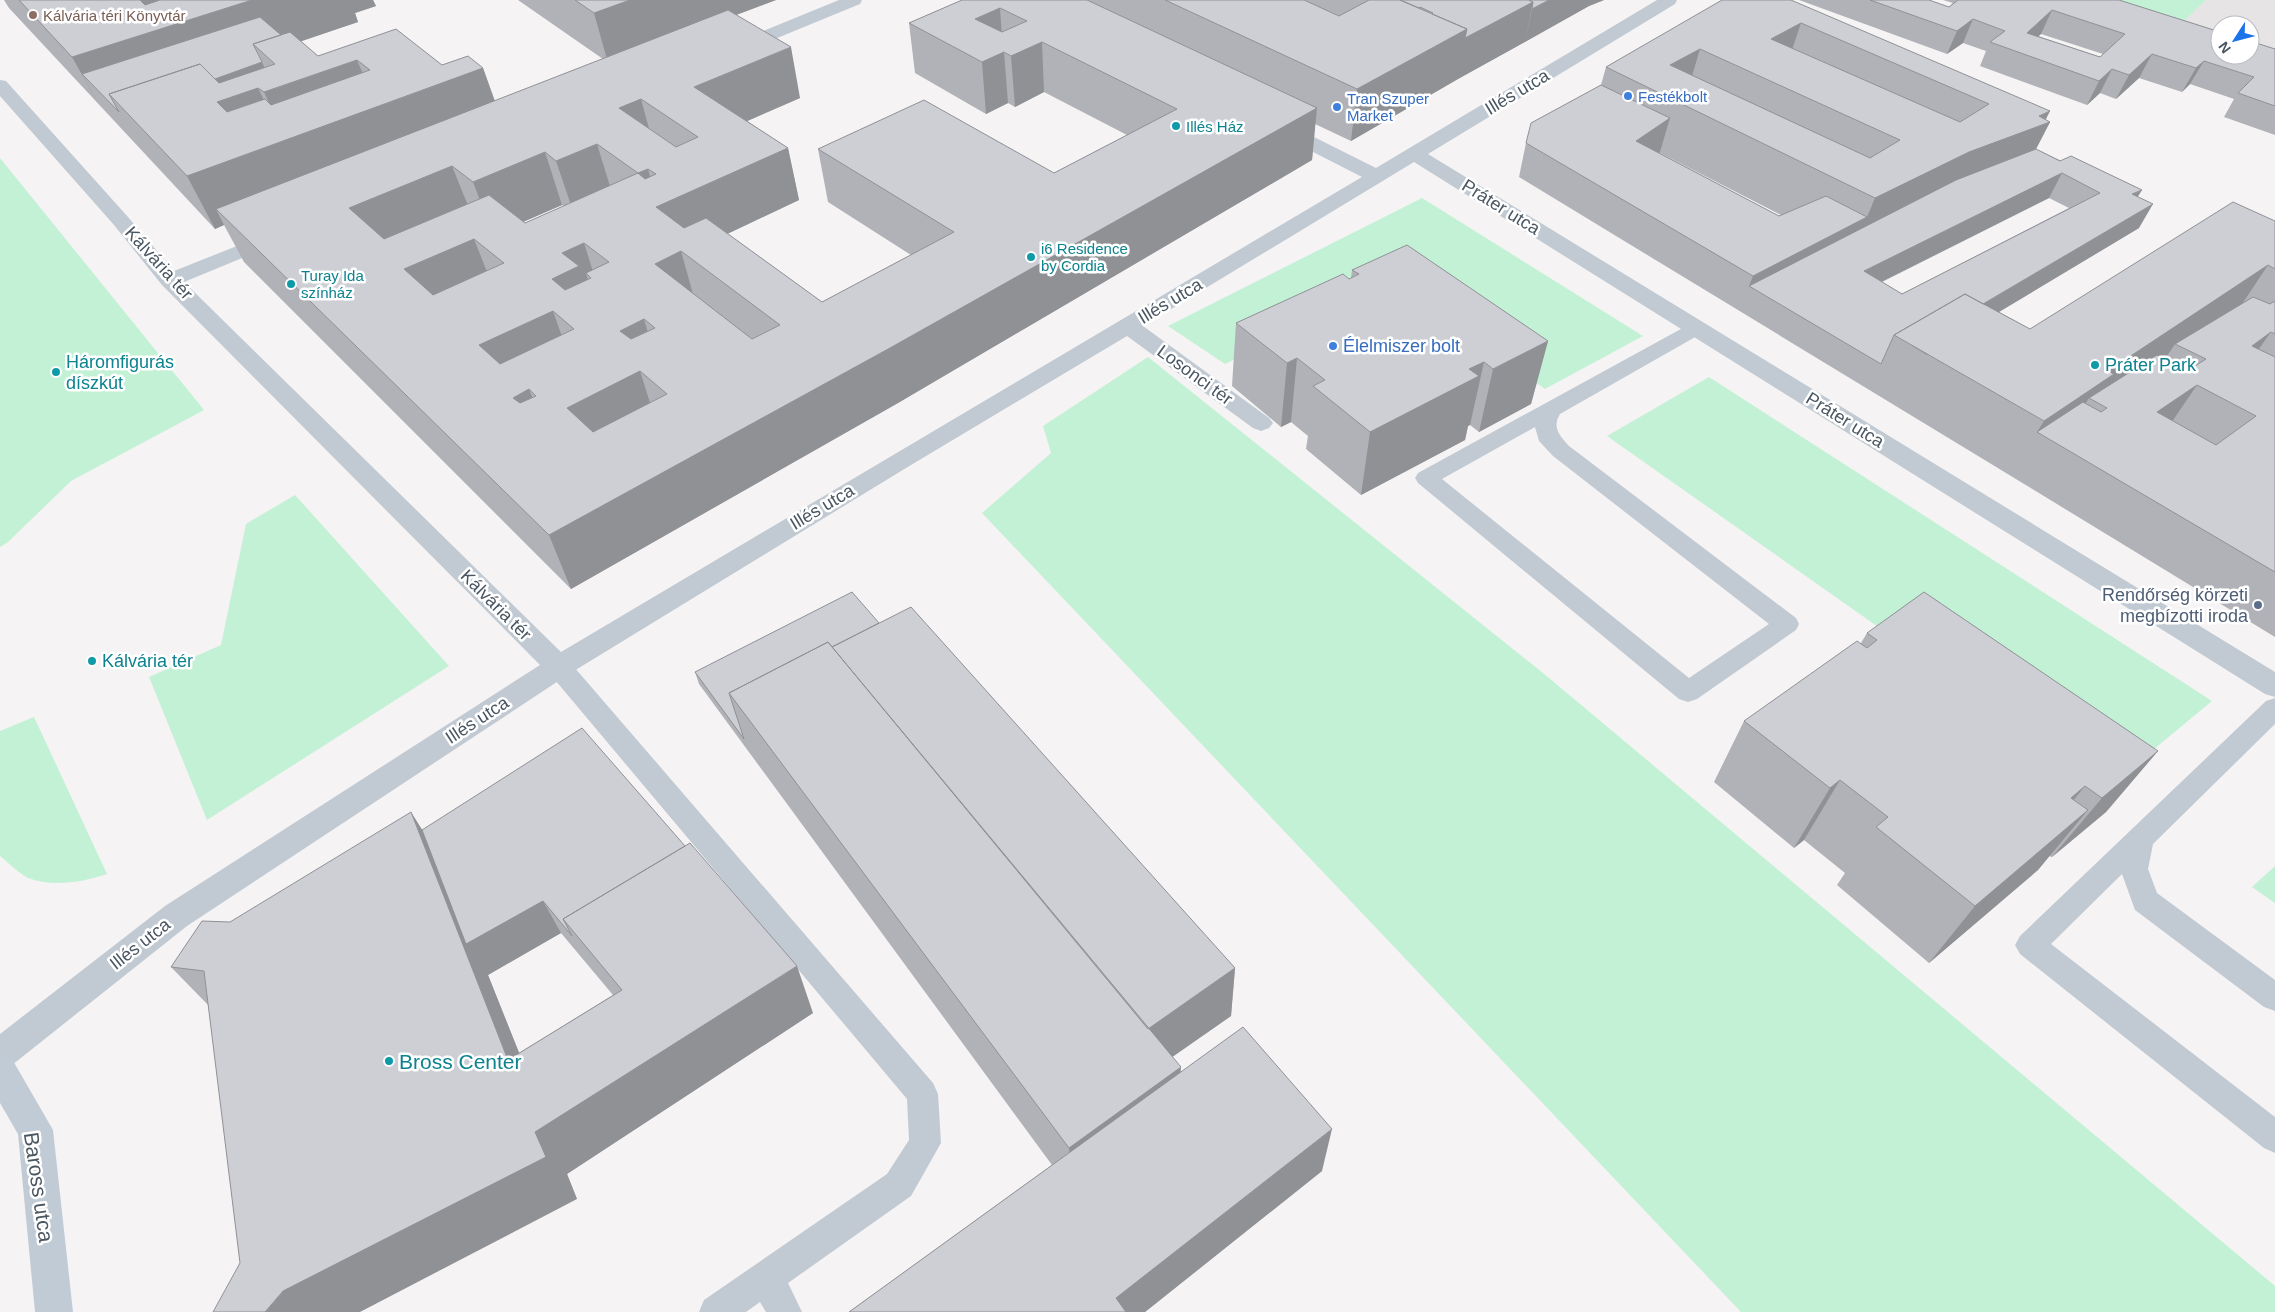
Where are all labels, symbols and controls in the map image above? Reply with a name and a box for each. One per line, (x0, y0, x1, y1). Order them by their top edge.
place label: Kálvária téri Könyvtár (43, 7, 186, 24)
marker: Kálvária téri Könyvtár (27, 9, 39, 21)
north arrow (2210, 15, 2260, 65)
text: N (2215, 39, 2234, 56)
street label: Illés utca (1481, 65, 1553, 119)
place label: Festékbolt (1638, 88, 1708, 105)
place label: Tran Szuper Market (1347, 90, 1429, 124)
marker: Festékbolt (1622, 90, 1634, 102)
marker: Tran Szuper Market (1331, 101, 1343, 113)
place label: Illés Ház (1186, 118, 1244, 135)
marker: Illés Ház (1170, 120, 1182, 132)
street label: Práter utca (1458, 175, 1544, 239)
street label: Kálvária tér (121, 222, 197, 304)
place label: i6 Residence by Cordia (1041, 240, 1128, 274)
marker: i6 Residence by Cordia (1025, 251, 1037, 263)
place label: Turay Ida színház (301, 267, 364, 301)
street label: Illés utca (1134, 274, 1206, 328)
marker: Turay Ida színház (285, 278, 297, 290)
place label: Élelmiszer bolt (1343, 336, 1460, 356)
marker: Élelmiszer bolt (1327, 340, 1339, 352)
street label: Losonci tér (1154, 341, 1236, 409)
place label: Háromfigurás díszkút (66, 352, 174, 393)
place label: Práter Park (2105, 355, 2197, 375)
marker: Práter Park (2089, 359, 2101, 371)
marker: Háromfigurás díszkút (50, 366, 62, 378)
street label: Práter utca (1802, 388, 1888, 452)
street label: Illés utca (786, 480, 858, 534)
street label: Kálvária tér (457, 566, 535, 644)
place label: Rendőrség körzeti megbízotti iroda (2102, 585, 2249, 626)
marker: Rendőrség körzeti megbízotti iroda (2252, 599, 2264, 611)
place label: Kálvária tér (102, 651, 193, 671)
marker: Kálvária tér (86, 655, 98, 667)
street label: Illés utca (442, 692, 513, 748)
street label: Illés utca (106, 914, 175, 974)
place label: Bross Center (399, 1050, 522, 1073)
marker: Bross Center (383, 1055, 395, 1067)
street label: Baross utca (20, 1130, 58, 1244)

